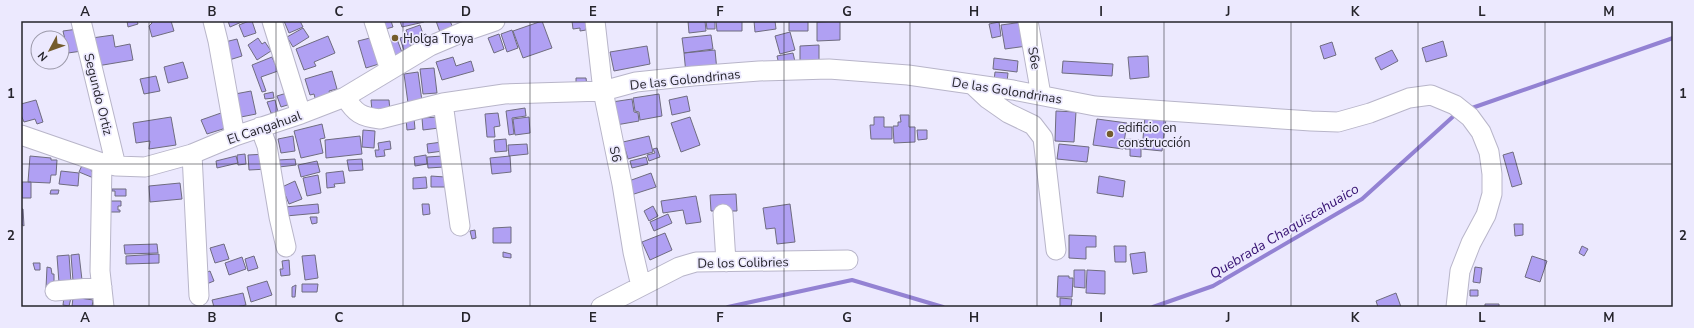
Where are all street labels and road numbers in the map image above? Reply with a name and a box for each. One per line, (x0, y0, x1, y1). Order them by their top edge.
street label: S6e (1023, 45, 1045, 71)
street label: Segundo Ortiz (79, 51, 117, 137)
street label: De las Golondrinas (629, 65, 741, 95)
street label: De las Golondrinas (951, 73, 1063, 109)
street label: El Cangahual (225, 107, 304, 149)
street label: S6 (605, 145, 626, 164)
street label: De los Colibries (697, 253, 789, 273)

